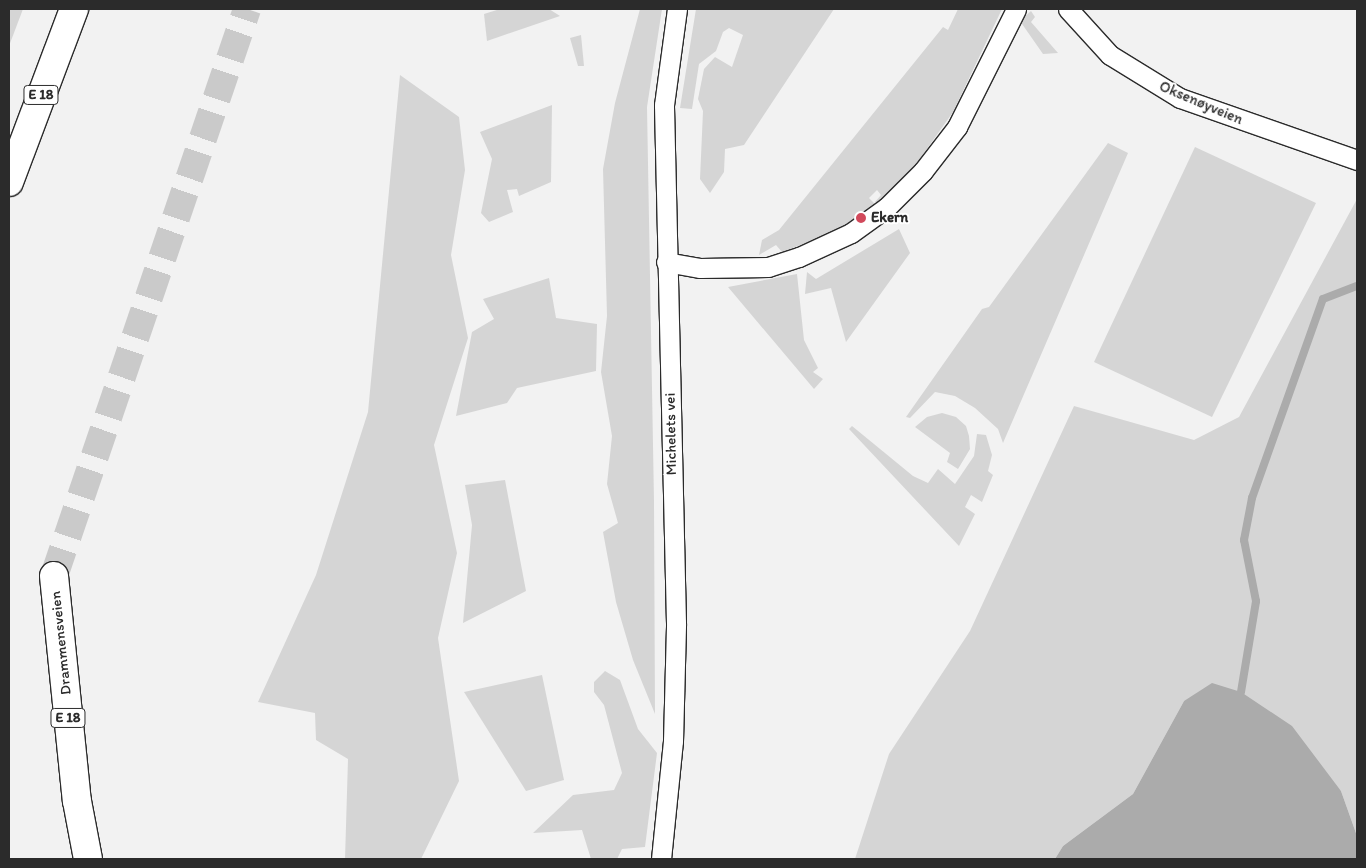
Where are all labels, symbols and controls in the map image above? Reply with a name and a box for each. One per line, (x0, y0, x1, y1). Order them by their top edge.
street label: Oksenøyveien (1156, 77, 1246, 129)
road number: E 18 (22, 84, 60, 106)
place label: Ekern (871, 209, 908, 227)
marker: Ekern (855, 212, 867, 224)
street label: Michelets vei (661, 393, 681, 475)
street label: Drammensveien (47, 590, 75, 696)
road number: E 18 (49, 706, 87, 730)

